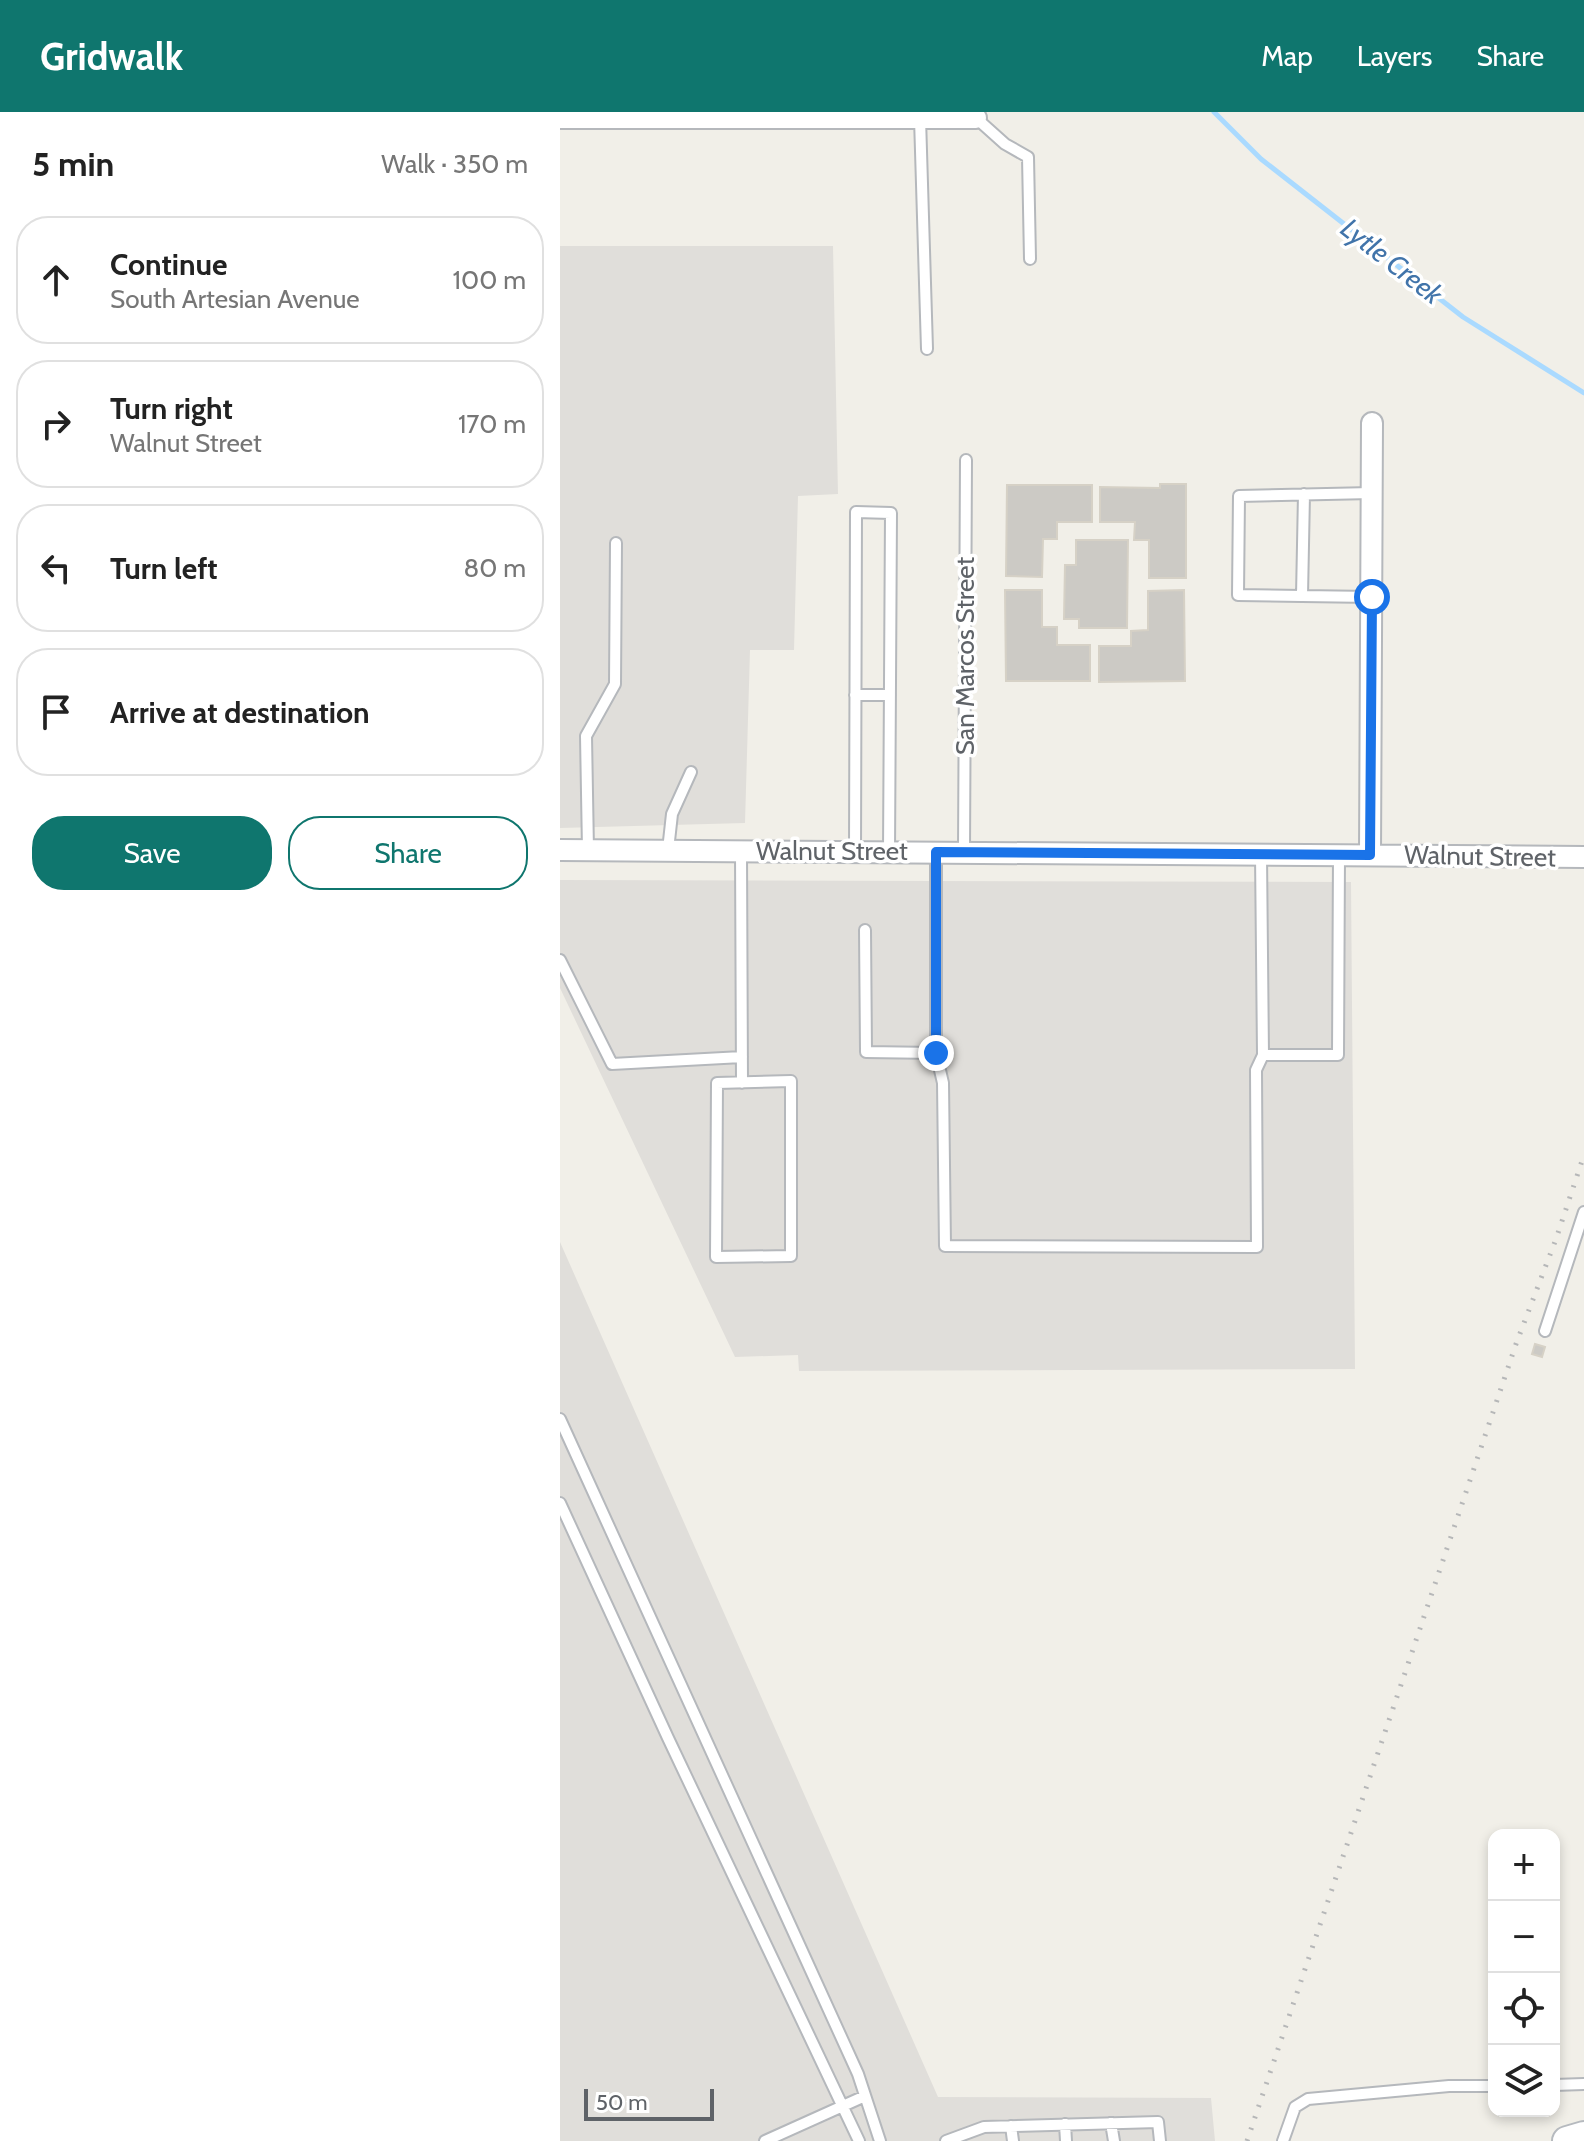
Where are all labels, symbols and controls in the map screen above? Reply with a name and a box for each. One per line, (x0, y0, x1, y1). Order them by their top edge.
text: Gridwalk (40, 33, 183, 80)
text: Map (1261, 39, 1313, 73)
text: Layers (1357, 39, 1432, 73)
text: Share (1476, 39, 1544, 73)
text: 5 min (32, 143, 114, 185)
text: Walk · 350 m (381, 148, 528, 180)
water label: Lytle Creek (1334, 211, 1450, 312)
text: Continue (110, 246, 227, 283)
icon: ahead (34, 258, 78, 302)
text: 100 m (453, 264, 526, 296)
text: South Artesian Avenue (110, 283, 360, 315)
text: Turn right (110, 390, 233, 427)
icon: right (34, 402, 78, 446)
text: 170 m (458, 408, 526, 440)
text: Walnut Street (110, 427, 262, 459)
icon: left (34, 546, 78, 590)
text: Turn left (110, 550, 218, 587)
text: 80 m (463, 552, 526, 584)
street label: San Marcos Street (949, 556, 981, 755)
route start (1354, 579, 1390, 615)
icon: arrive (34, 690, 78, 734)
text: Arrive at destination (110, 694, 370, 731)
button: Save (32, 816, 272, 890)
button: Share (288, 816, 528, 890)
street label: Walnut Street (756, 835, 908, 867)
street label: Walnut Street (1404, 839, 1556, 873)
route end (918, 1035, 954, 1071)
map controls (1488, 1829, 1560, 2117)
button: + (1488, 1829, 1560, 1901)
button: − (1488, 1901, 1560, 1973)
button: locate (1488, 1973, 1560, 2045)
button: layers (1488, 2045, 1560, 2117)
scale bar (584, 2085, 714, 2121)
text: 50 m (596, 2089, 648, 2116)

